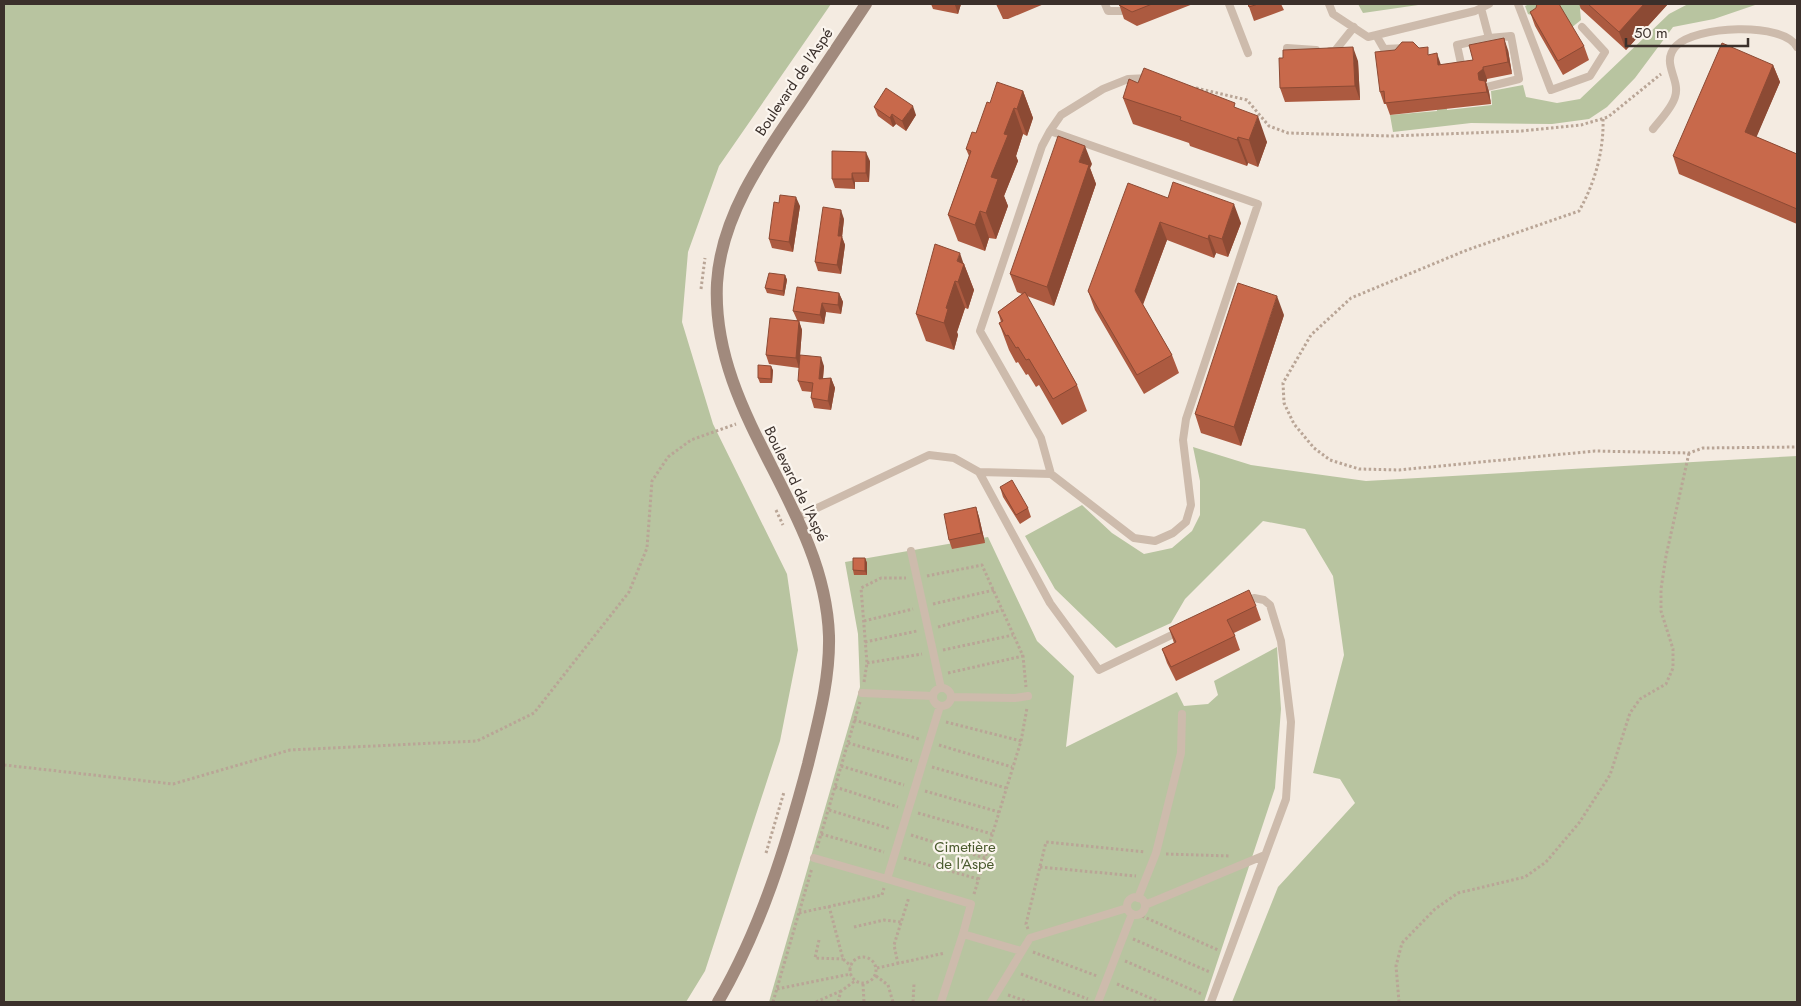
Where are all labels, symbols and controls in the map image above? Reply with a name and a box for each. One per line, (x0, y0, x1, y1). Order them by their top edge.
scale bar (1626, 15, 1748, 47)
text: 50 m (1634, 22, 1668, 44)
street label: Boulevard de l'Aspé (750, 23, 838, 140)
street label: Boulevard de l'Aspé (759, 423, 834, 546)
park label: Cimetière de l'Aspé (934, 836, 996, 875)

